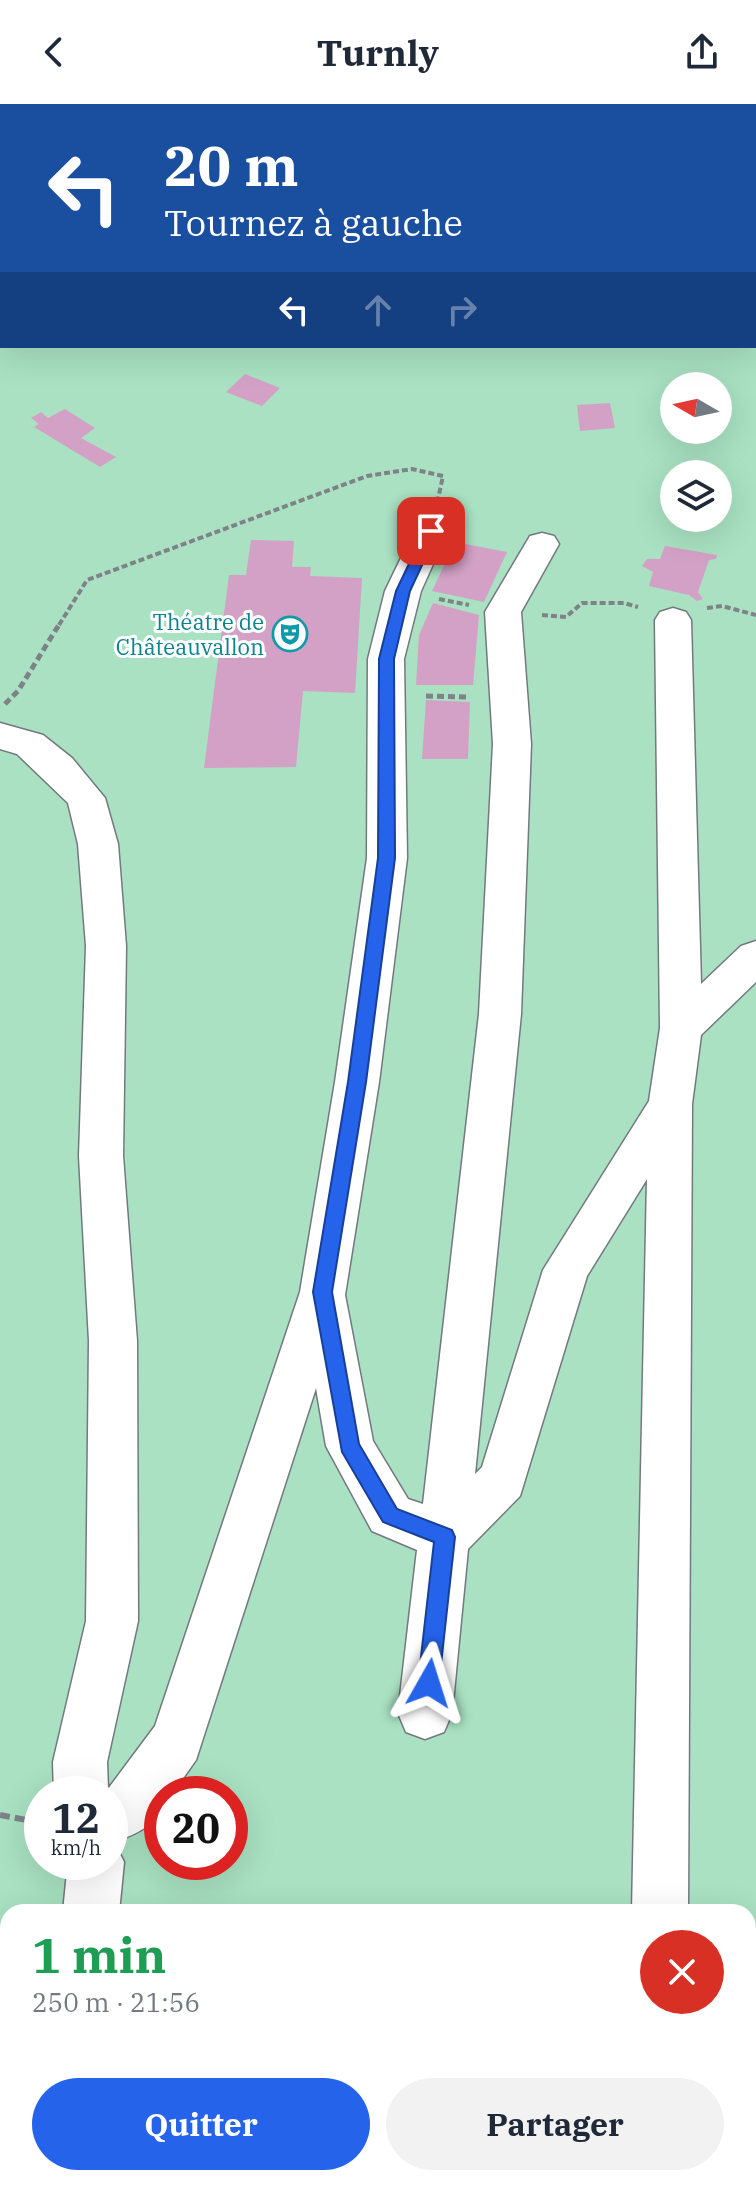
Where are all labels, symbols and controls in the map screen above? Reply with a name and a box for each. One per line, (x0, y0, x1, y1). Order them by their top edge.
text: Turnly (317, 29, 439, 76)
icon: back (32, 30, 76, 74)
icon: share (680, 30, 724, 74)
text: 20 m (164, 129, 299, 201)
icon: left (32, 136, 136, 240)
text: Tournez à gauche (164, 199, 463, 246)
icon: left (272, 288, 316, 332)
icon: ahead (356, 288, 400, 332)
icon: right (440, 288, 484, 332)
north arrow (660, 372, 732, 444)
map controls (660, 372, 732, 532)
button: layers (660, 460, 732, 532)
pin (397, 497, 465, 565)
icon: arrive (409, 509, 453, 553)
place label: Théatre de Châteauvallon (116, 607, 264, 661)
theatre icon: Théatre de Châteauvallon (271, 615, 309, 653)
position arrow (387, 1641, 471, 1725)
speed limit sign: 20 (144, 1776, 248, 1880)
text: 12 (52, 1792, 100, 1844)
text: km/h (51, 1834, 101, 1861)
text: 1 min (32, 1924, 166, 1986)
button: close (640, 1930, 724, 2014)
text: 250 m · 21:56 (32, 1985, 200, 2019)
button: Quitter (32, 2078, 370, 2170)
button: Partager (386, 2078, 724, 2170)

